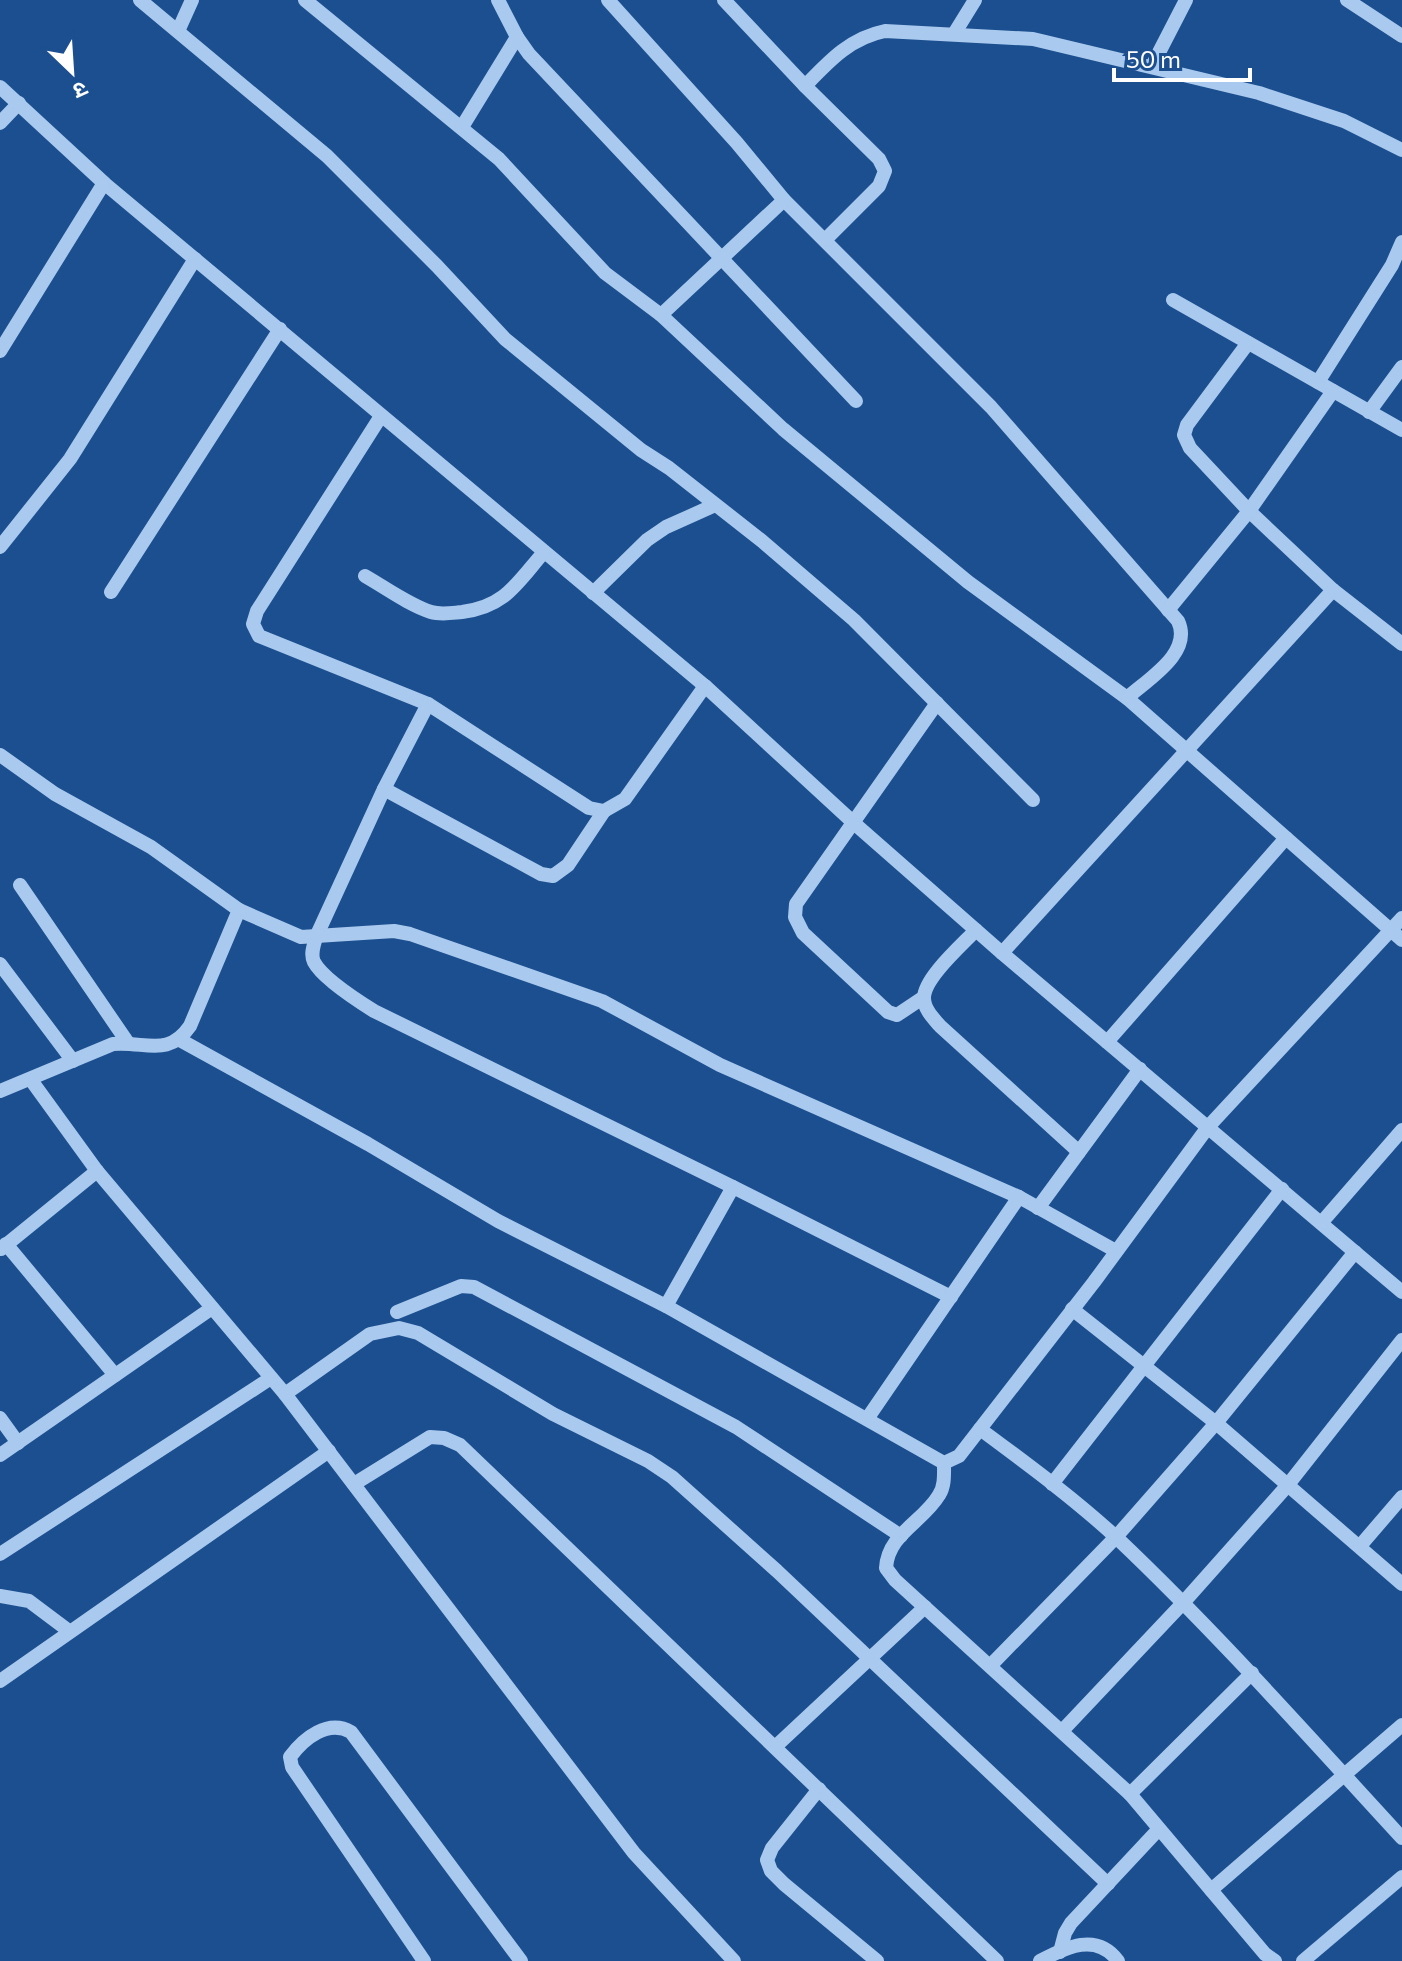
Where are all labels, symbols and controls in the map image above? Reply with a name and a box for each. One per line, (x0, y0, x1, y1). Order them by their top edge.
north arrow (32, 32, 112, 112)
scale bar (1114, 32, 1250, 82)
text: 50 m (1126, 44, 1181, 73)
text: उ (68, 76, 92, 106)

